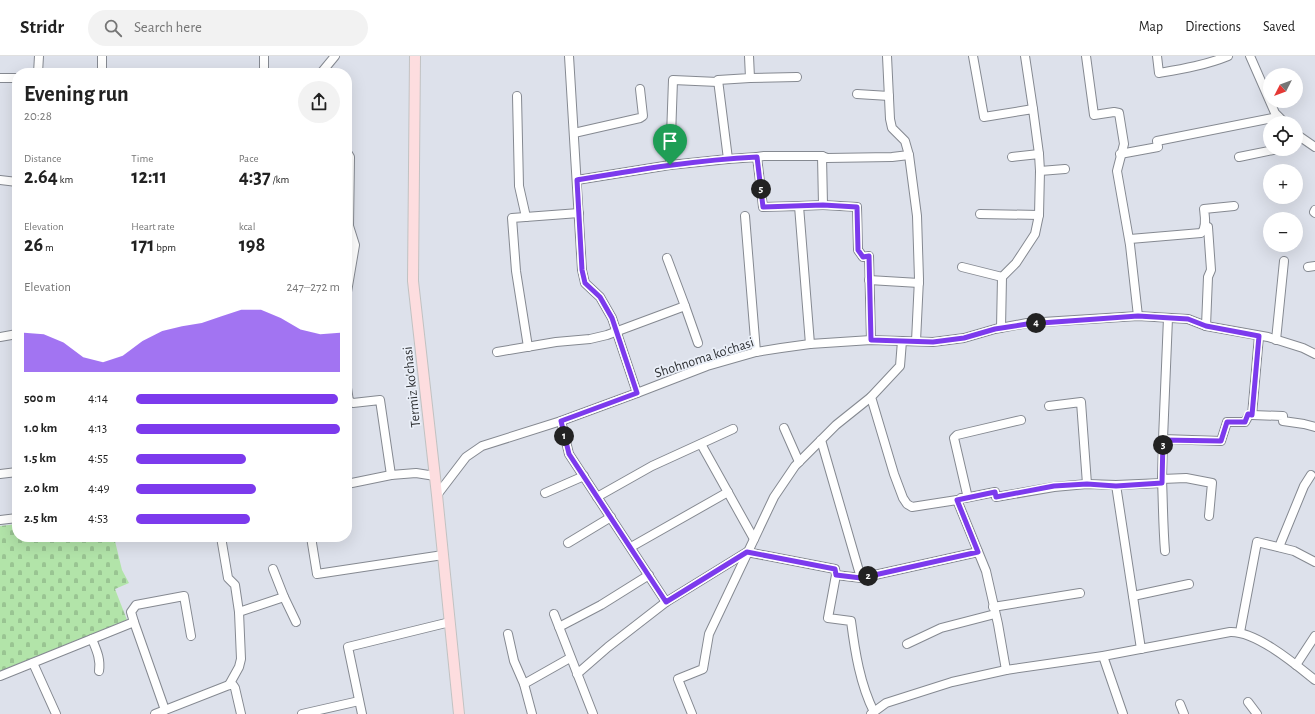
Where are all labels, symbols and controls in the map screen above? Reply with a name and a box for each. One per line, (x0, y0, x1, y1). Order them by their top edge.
search box (88, 10, 368, 46)
icon: search (102, 17, 124, 39)
text: Stridr (20, 18, 64, 37)
text: Search here (134, 20, 202, 35)
text: Map (1139, 20, 1163, 34)
text: Directions (1185, 20, 1241, 34)
text: Saved (1263, 20, 1295, 34)
north arrow (1263, 68, 1303, 108)
map controls (1263, 68, 1303, 252)
button: share (298, 81, 340, 123)
text: Evening run (24, 83, 129, 105)
text: 20:28 (24, 110, 52, 123)
button: locate (1263, 116, 1303, 156)
pin (653, 124, 687, 165)
icon: arrive (659, 130, 681, 152)
text: Distance (24, 153, 61, 164)
text: Time (131, 153, 153, 164)
text: Pace (239, 153, 258, 164)
button: + (1263, 164, 1303, 204)
text: 2.64 (24, 167, 58, 187)
text: 12:11 (131, 167, 167, 187)
text: 4:37 (239, 167, 271, 187)
text: km (58, 174, 73, 185)
text: /km (271, 174, 289, 185)
pin: 5 (751, 179, 771, 199)
text: 5 (759, 183, 763, 194)
button: − (1263, 212, 1303, 252)
text: Elevation (24, 221, 64, 232)
text: Heart rate (131, 221, 175, 232)
text: kcal (239, 221, 255, 232)
text: 26 (24, 235, 43, 255)
text: 171 (131, 235, 154, 255)
text: 198 (239, 235, 265, 255)
text: m (43, 242, 54, 253)
text: bpm (154, 242, 176, 253)
text: Elevation (24, 281, 71, 294)
text: 247–272 m (286, 281, 340, 294)
pin: 4 (1026, 313, 1046, 333)
text: 4 (1033, 317, 1039, 328)
street label: Shohnoma ko'chasi (653, 335, 756, 381)
street label: Termiz ko'chasi (401, 346, 423, 428)
text: 500 m (24, 392, 56, 405)
text: 4:14 (88, 392, 108, 405)
text: 1.0 km (24, 422, 57, 435)
text: 4:13 (88, 422, 107, 435)
pin: 1 (554, 426, 574, 446)
text: 1 (562, 430, 566, 441)
pin: 3 (1153, 435, 1173, 455)
text: 3 (1161, 439, 1165, 450)
text: 1.5 km (24, 452, 56, 465)
text: 4:55 (88, 452, 108, 465)
text: 2.0 km (24, 482, 59, 495)
text: 4:49 (88, 482, 110, 495)
text: 2.5 km (24, 512, 58, 525)
text: 4:53 (88, 512, 108, 525)
pin: 2 (858, 566, 878, 586)
text: 2 (865, 570, 871, 581)

